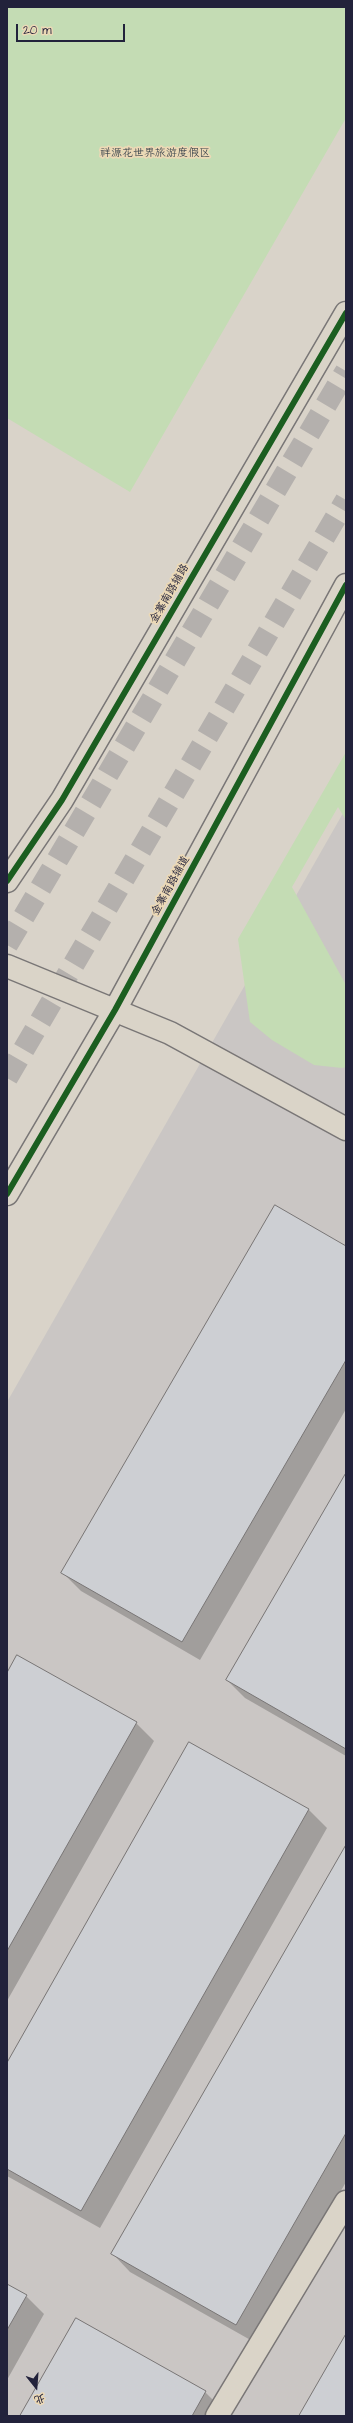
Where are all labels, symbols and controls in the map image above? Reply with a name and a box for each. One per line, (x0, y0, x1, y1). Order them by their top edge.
scale bar (18, 16, 127, 42)
text: 20 m (23, 22, 52, 39)
park label: 祥源花世界旅游度假区 (100, 147, 210, 161)
street label: 金寨南路辅路 (148, 562, 192, 626)
street label: 金寨南路辅道 (149, 854, 193, 918)
north arrow (16, 2367, 56, 2407)
text: 北 (32, 2390, 47, 2408)

